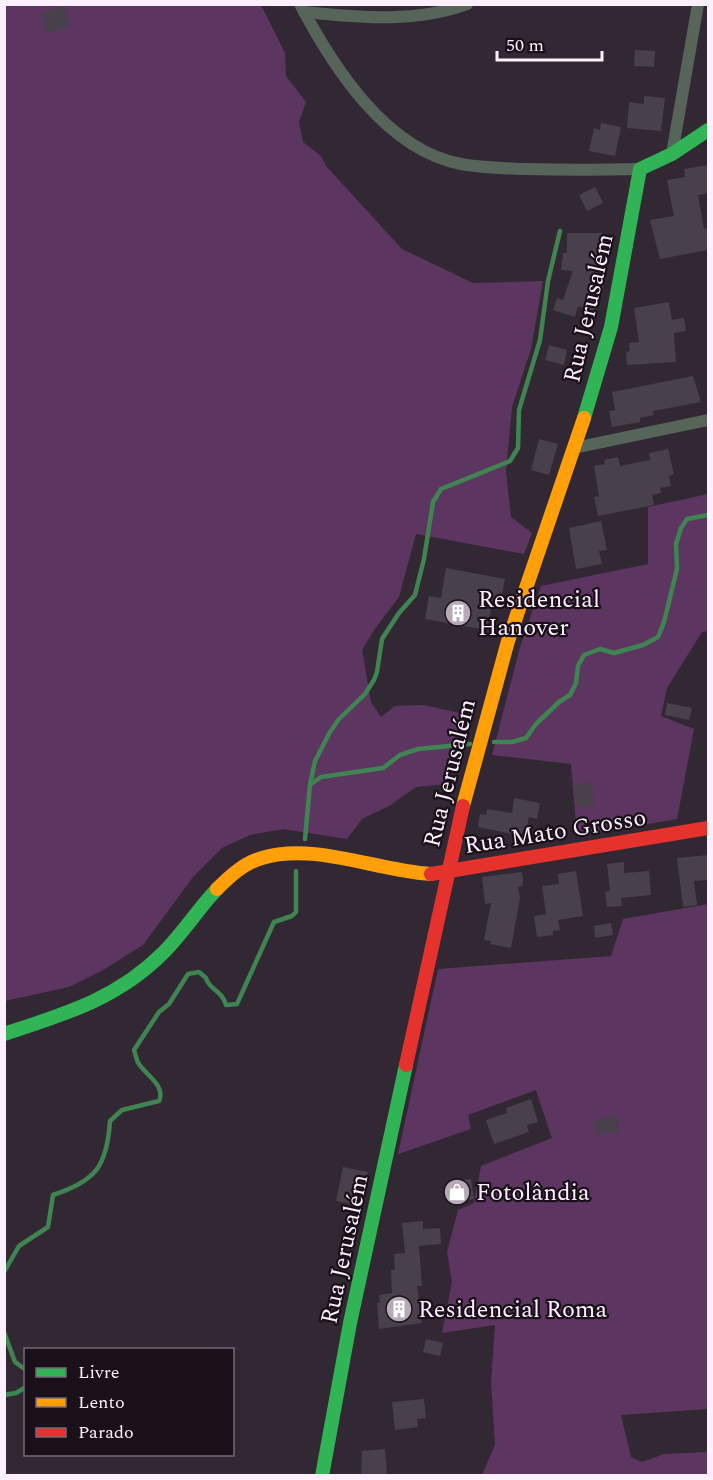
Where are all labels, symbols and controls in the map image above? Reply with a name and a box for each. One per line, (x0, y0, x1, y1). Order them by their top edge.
scale bar (497, 24, 602, 62)
text: 50 m (506, 32, 544, 59)
street label: Rua Jerusalém (554, 230, 624, 386)
place label: Residencial Hanover (478, 582, 600, 646)
building icon: Residencial Hanover (443, 598, 473, 628)
street label: Rua Jerusalém (414, 695, 486, 851)
street label: Rua Mato Grosso (462, 800, 649, 864)
street label: Rua Jerusalém (312, 1171, 378, 1327)
place label: Fotolândia (476, 1175, 590, 1211)
shop icon: Fotolândia (442, 1177, 472, 1207)
place label: Residencial Roma (418, 1292, 607, 1328)
building icon: Residencial Roma (384, 1294, 414, 1324)
legend (24, 1348, 234, 1456)
text: Livre (78, 1359, 120, 1386)
text: Lento (78, 1389, 125, 1416)
text: Parado (78, 1419, 134, 1446)

